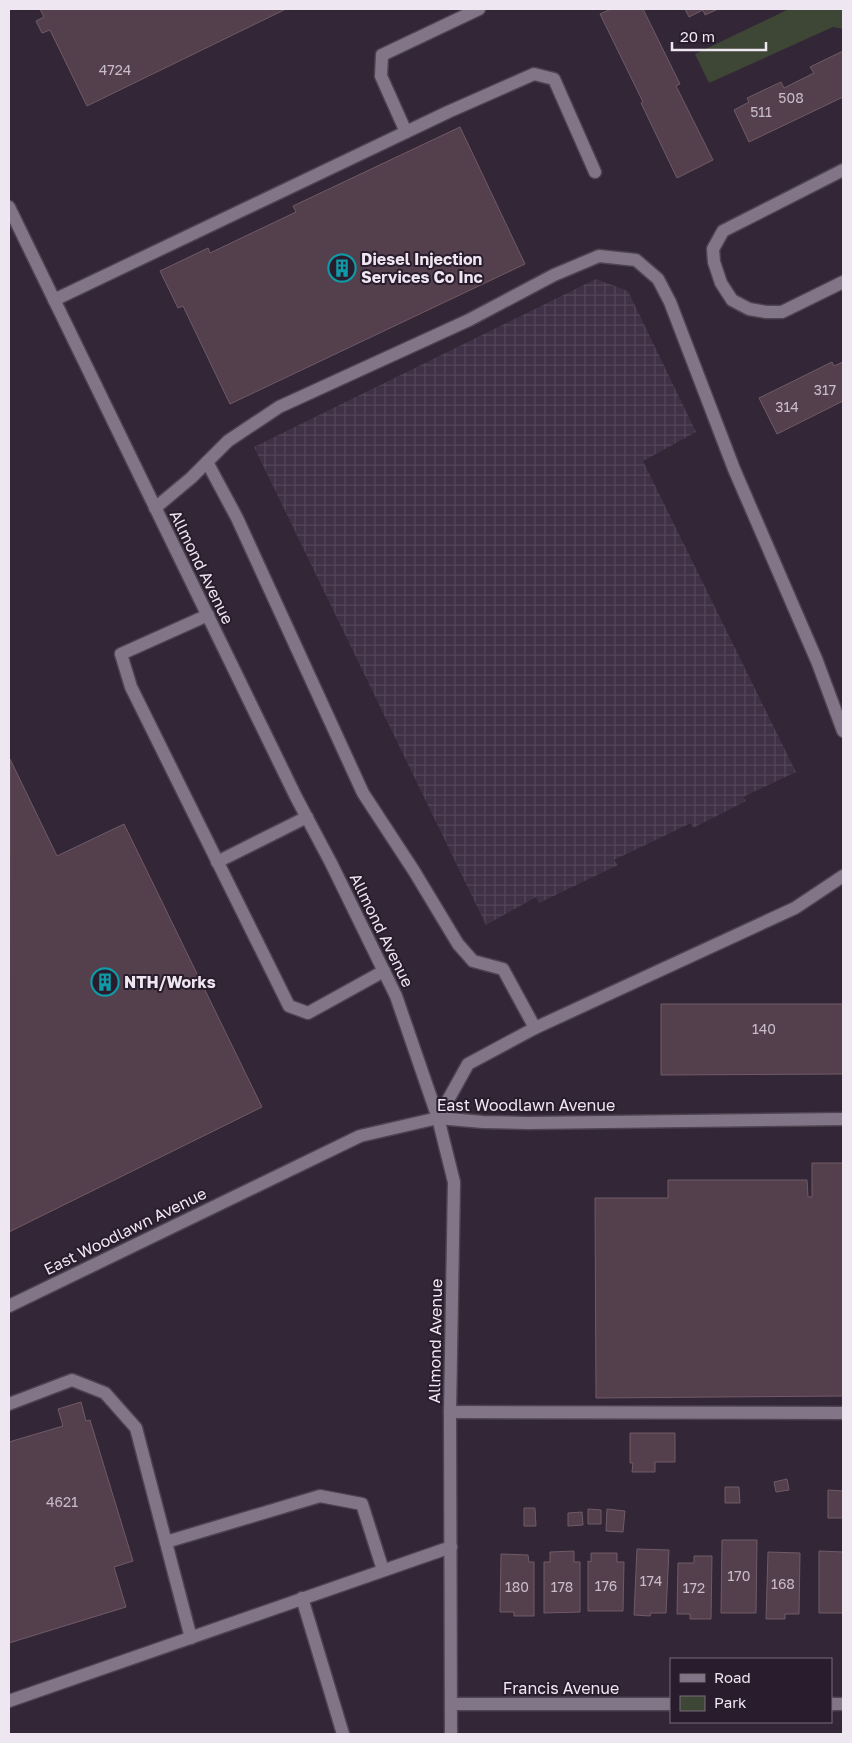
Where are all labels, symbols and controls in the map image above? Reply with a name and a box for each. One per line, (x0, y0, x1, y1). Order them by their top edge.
scale bar (672, 20, 766, 52)
text: 20 m (680, 27, 715, 45)
house number: 4724 (99, 61, 131, 78)
house number: 508 (778, 89, 804, 106)
house number: 511 (750, 103, 772, 120)
place label: Diesel Injection Services Co Inc (361, 249, 483, 287)
building icon: Diesel Injection Services Co Inc (327, 253, 357, 283)
house number: 317 (814, 381, 836, 398)
house number: 314 (775, 398, 799, 415)
street label: Allmond Avenue (166, 507, 238, 627)
street label: Allmond Avenue (346, 870, 418, 990)
building icon: NTH/Works (90, 967, 120, 997)
place label: NTH/Works (124, 972, 216, 992)
house number: 140 (752, 1020, 776, 1037)
street label: East Woodlawn Avenue (437, 1095, 615, 1115)
street label: East Woodlawn Avenue (40, 1183, 210, 1279)
street label: Allmond Avenue (424, 1279, 446, 1403)
house number: 4621 (46, 1493, 78, 1510)
house number: 170 (728, 1567, 750, 1584)
house number: 174 (640, 1572, 662, 1589)
house number: 168 (771, 1575, 795, 1592)
house number: 176 (595, 1577, 617, 1594)
house number: 180 (505, 1578, 529, 1595)
house number: 178 (551, 1578, 573, 1595)
house number: 172 (683, 1579, 705, 1596)
legend (670, 1658, 832, 1723)
text: Road (714, 1668, 751, 1686)
street label: Francis Avenue (503, 1678, 619, 1698)
text: Park (714, 1693, 747, 1711)

